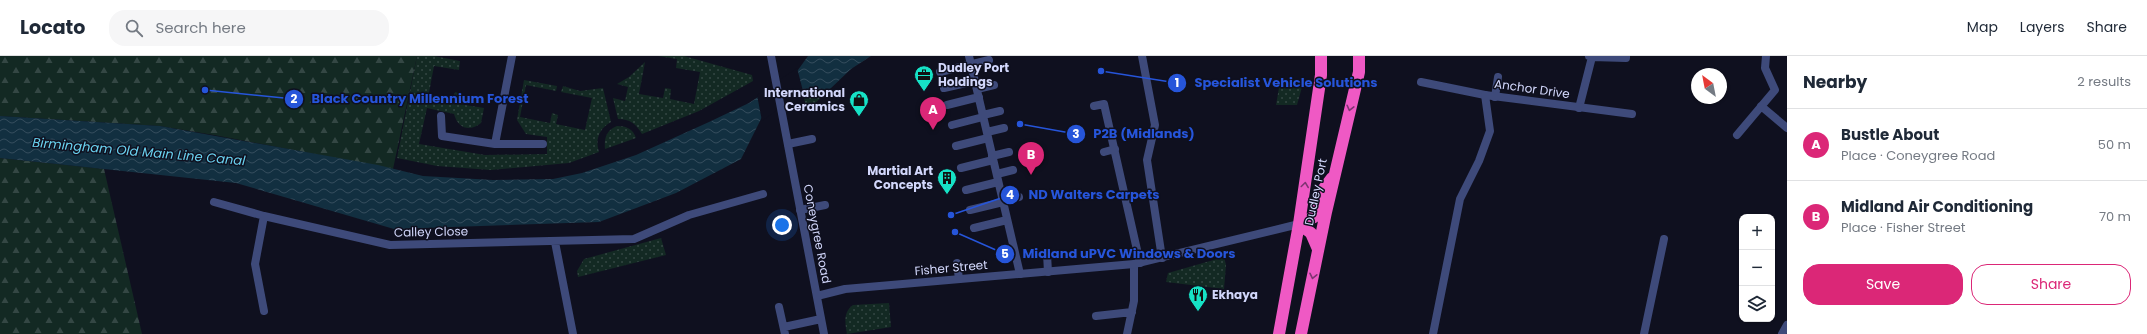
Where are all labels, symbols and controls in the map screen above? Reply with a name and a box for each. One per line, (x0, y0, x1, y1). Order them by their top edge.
search box (109, 10, 389, 46)
text: Locato (20, 14, 85, 41)
icon: search (123, 17, 145, 39)
text: Search here (155, 17, 246, 38)
text: Map (1967, 17, 1998, 37)
text: Layers (2020, 17, 2064, 37)
text: Share (2086, 17, 2127, 37)
place label: Dudley Port Holdings (938, 59, 1009, 90)
office icon: Dudley Port Holdings (913, 64, 935, 92)
north arrow (1691, 68, 1727, 104)
callout: Specialist Vehicle Solutions (1167, 70, 1386, 95)
text: Nearby (1803, 70, 1867, 94)
text: 2 results (2077, 72, 2131, 91)
text: Specialist Vehicle Solutions (1194, 73, 1378, 92)
text: 1 (1175, 74, 1179, 91)
street label: Anchor Drive (1493, 75, 1571, 102)
place label: International Ceramics (764, 84, 845, 115)
callout: Black Country Millennium Forest (284, 86, 537, 111)
text: Black Country Millennium Forest (312, 89, 529, 108)
shop icon: International Ceramics (848, 89, 870, 117)
text: 2 (291, 90, 298, 107)
pin: A (920, 97, 946, 130)
one-way arrow (1346, 104, 1355, 111)
callout: P2B (Midlands) (1066, 121, 1203, 146)
text: P2B (Midlands) (1093, 124, 1195, 143)
text: Bustle About (1841, 124, 1939, 145)
text: 3 (1072, 125, 1080, 142)
water label: Birmingham Old Main Line Canal (32, 133, 247, 170)
text: A (1811, 135, 1821, 154)
text: 50 m (2098, 135, 2131, 154)
pin: B (1018, 142, 1044, 175)
text: Place · Coneygree Road (1841, 146, 1995, 165)
street label: Dudley Port (1300, 157, 1331, 227)
place label: Martial Art Concepts (867, 162, 933, 193)
building icon: Martial Art Concepts (936, 167, 958, 195)
callout: ND Walters Carpets (1000, 182, 1167, 207)
one-way arrow (1300, 182, 1309, 188)
street label: Coneygree Road (800, 183, 835, 285)
text: ND Walters Carpets (1029, 185, 1159, 204)
text: 4 (1006, 186, 1014, 203)
text: Midland Air Conditioning (1841, 196, 2033, 217)
text: B (1812, 207, 1820, 226)
text: 70 m (2099, 207, 2131, 226)
map controls (1739, 214, 1775, 322)
button: + (1739, 214, 1775, 250)
your location (772, 215, 792, 235)
text: Place · Fisher Street (1841, 218, 1965, 237)
street label: Calley Close (394, 222, 468, 241)
callout: Midland uPVC Windows & Doors (995, 241, 1244, 266)
text: Midland uPVC Windows & Doors (1022, 244, 1236, 263)
text: 5 (1001, 245, 1009, 262)
button: − (1739, 250, 1775, 286)
street label: Fisher Street (914, 256, 988, 279)
button: Save (1803, 264, 1963, 305)
button: Share (1971, 264, 2131, 305)
one-way arrow (1309, 273, 1317, 279)
restaurant icon: Ekhaya (1187, 284, 1209, 312)
place label: Ekhaya (1212, 286, 1258, 303)
button: layers (1739, 286, 1775, 322)

